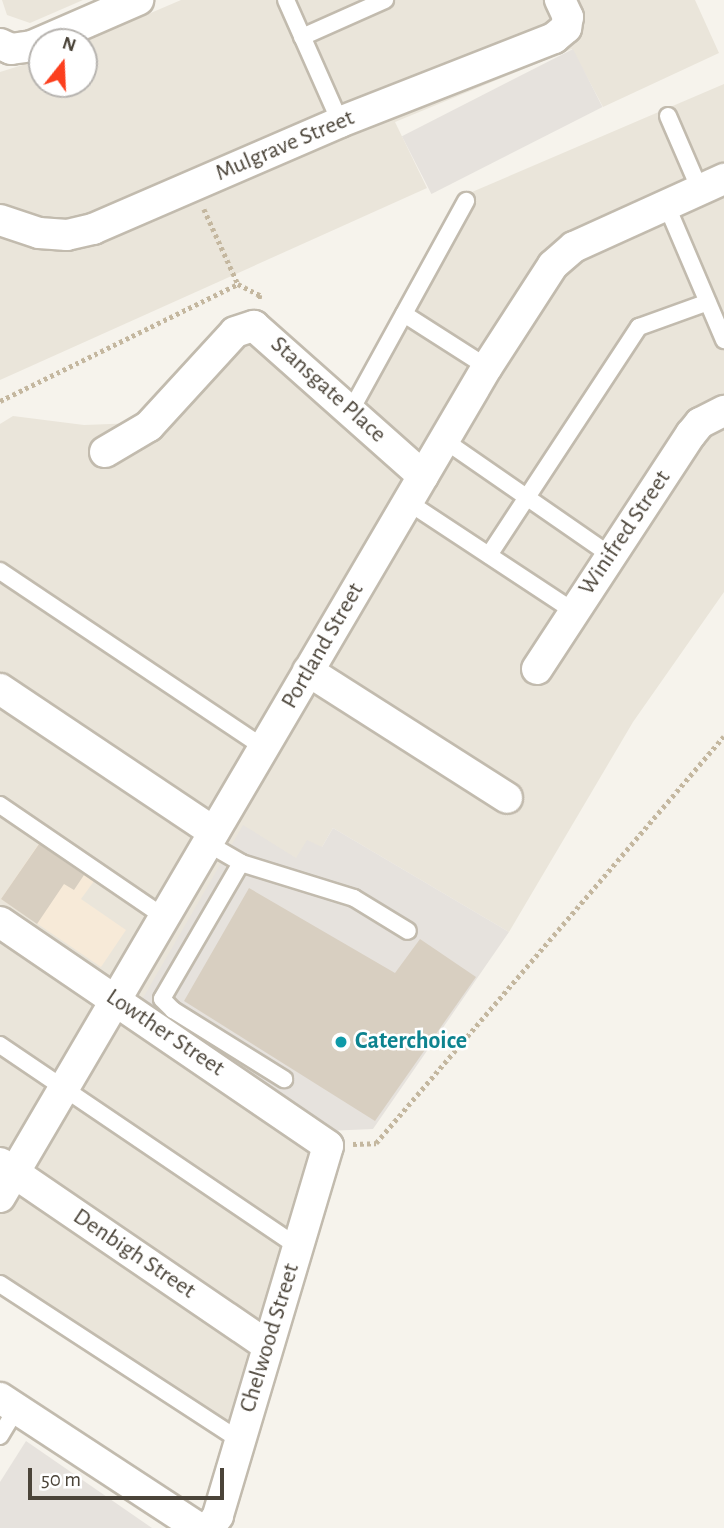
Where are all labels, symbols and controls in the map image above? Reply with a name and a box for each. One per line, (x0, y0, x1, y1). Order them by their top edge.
north arrow (28, 28, 98, 98)
text: N (60, 33, 78, 56)
street label: Mulgrave Street (211, 104, 359, 188)
street label: Stansgate Place (264, 331, 392, 449)
street label: Winifred Street (573, 465, 677, 601)
street label: Portland Street (275, 578, 371, 714)
street label: Lowther Street (100, 983, 230, 1083)
place label: Caterchoice (355, 1028, 467, 1056)
marker: Caterchoice (333, 1034, 349, 1050)
street label: Denbigh Street (67, 1202, 201, 1306)
street label: Chelwood Street (234, 1260, 306, 1416)
scale bar (32, 1454, 228, 1498)
text: 50 m (41, 1469, 81, 1490)

